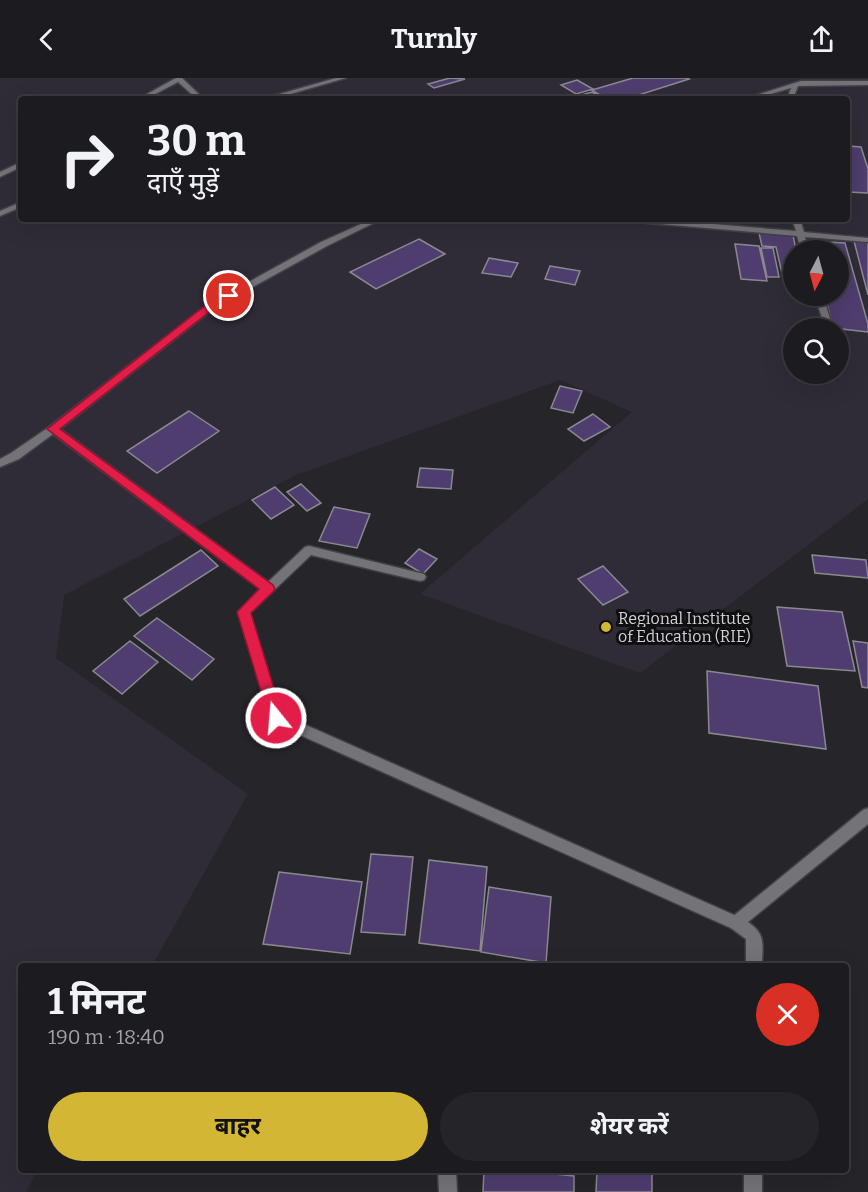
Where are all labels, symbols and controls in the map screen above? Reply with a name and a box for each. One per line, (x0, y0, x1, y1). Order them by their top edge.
icon: back (30, 23, 63, 56)
text: Turnly (391, 23, 477, 55)
icon: share (805, 23, 838, 56)
text: 30 m (147, 116, 246, 166)
icon: right (48, 120, 126, 198)
text: दाएँ मुड़ें (147, 167, 219, 199)
north arrow (783, 240, 849, 306)
map controls (783, 240, 849, 384)
pin (203, 270, 254, 321)
icon: arrive (212, 279, 245, 312)
button: search (783, 318, 849, 384)
place label: Regional Institute of Education (RIE) (618, 609, 751, 646)
marker: Regional Institute of Education (RIE) (599, 620, 613, 634)
position arrow (244, 686, 308, 750)
text: 1 मिनट (48, 980, 146, 1024)
button: close (756, 983, 819, 1046)
text: 190 m · 18:40 (48, 1025, 165, 1049)
button: बाहर (48, 1092, 428, 1161)
button: शेयर करें (440, 1092, 819, 1161)

